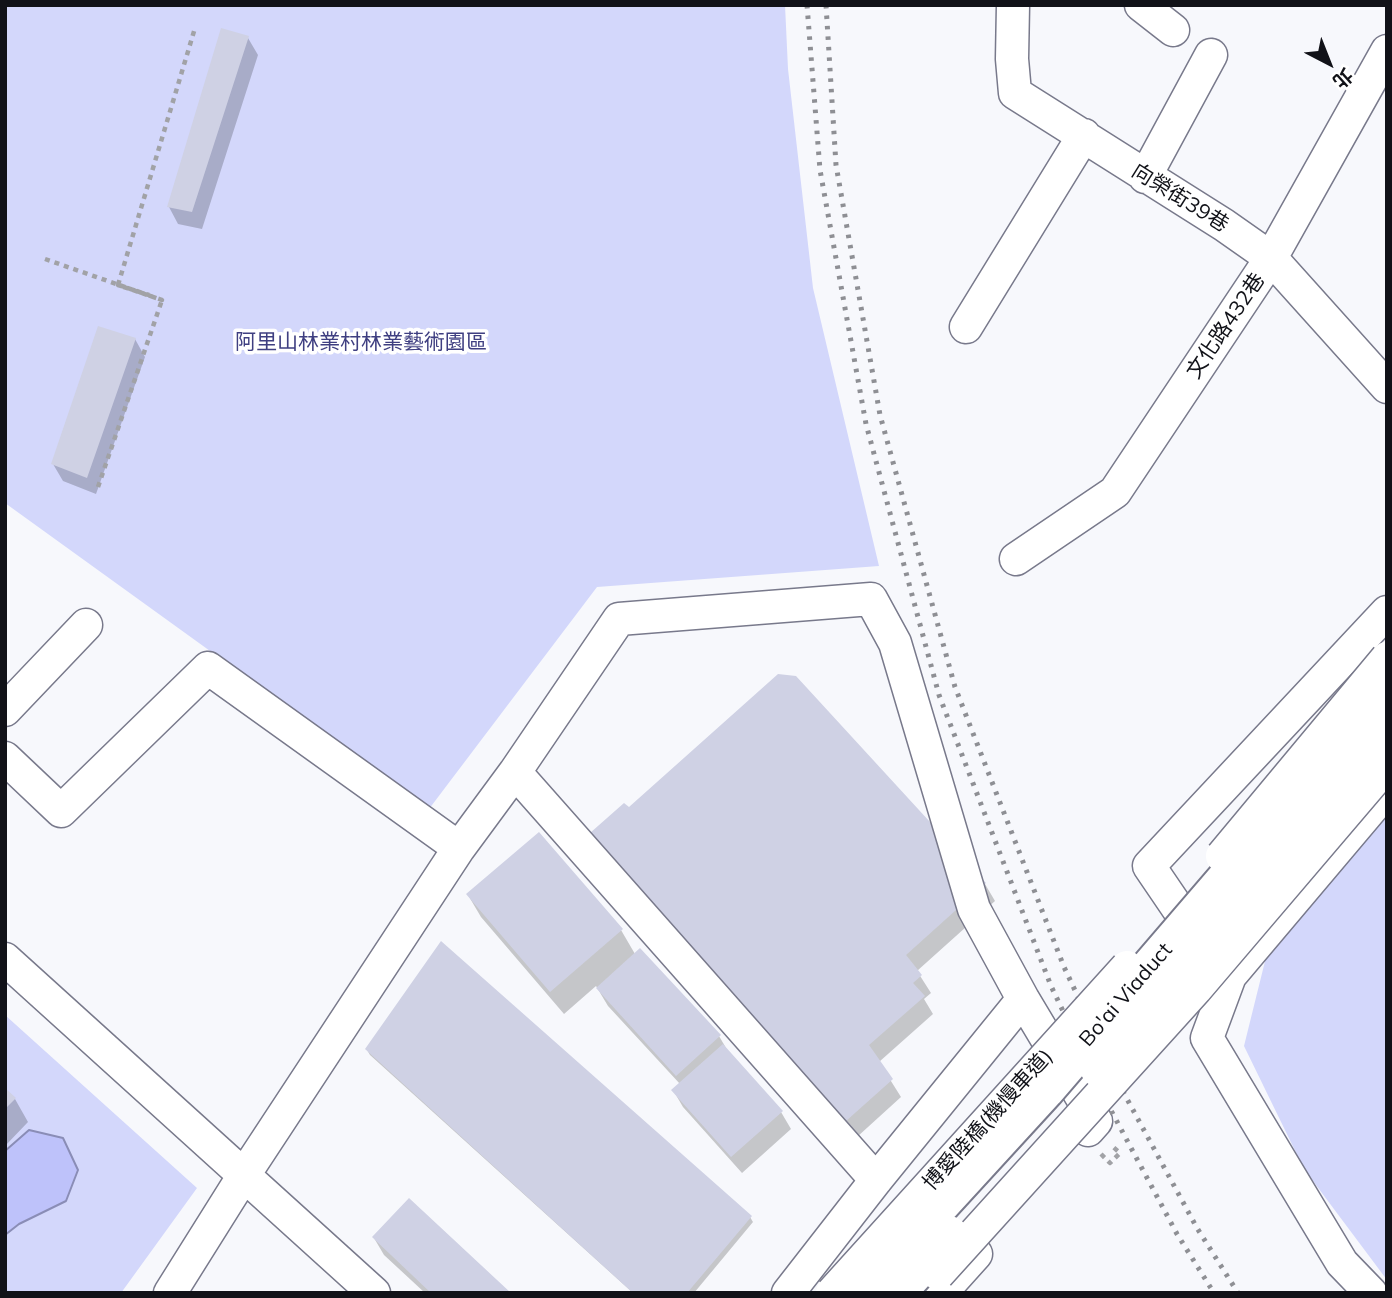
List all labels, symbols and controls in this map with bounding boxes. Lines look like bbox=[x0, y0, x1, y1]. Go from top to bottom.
north arrow bbox=[1294, 28, 1364, 98]
text: 北 bbox=[1328, 63, 1358, 94]
street label: 向榮街39巷 bbox=[1127, 158, 1233, 238]
street label: 文化路432巷 bbox=[1181, 268, 1271, 384]
park label: 阿里山林業村林業藝術園區 bbox=[235, 330, 487, 356]
street label: Bo'ai Viaduct bbox=[1074, 938, 1178, 1052]
street label: 博愛陸橋(機慢車道) bbox=[918, 1044, 1058, 1196]

